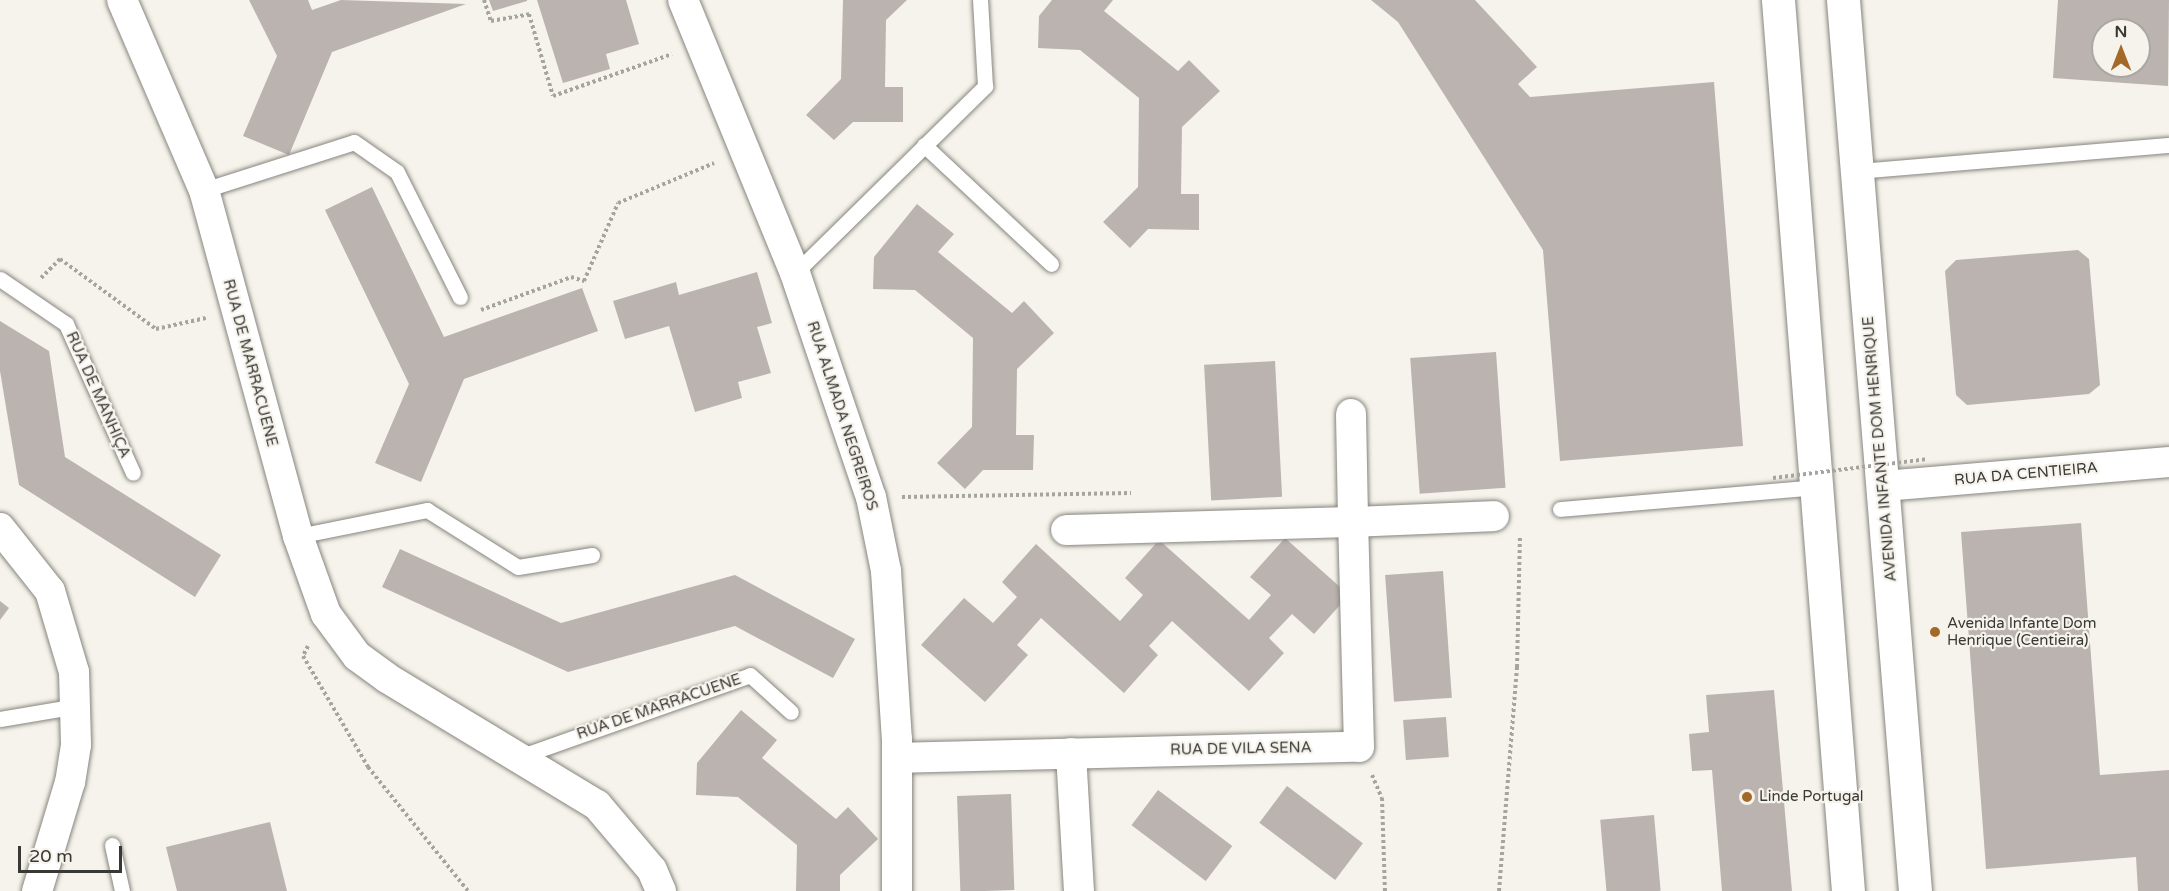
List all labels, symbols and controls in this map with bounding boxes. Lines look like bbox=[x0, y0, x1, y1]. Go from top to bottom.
north arrow bbox=[2091, 18, 2151, 78]
text: N bbox=[2115, 22, 2127, 42]
street label: RUA DE MARRACUENE bbox=[219, 277, 281, 449]
street label: AVENIDA INFANTE DOM HENRIQUE bbox=[1859, 316, 1901, 582]
street label: RUA ALMADA NEGREIROS bbox=[803, 319, 881, 513]
street label: RUA DE MANHIÇA bbox=[62, 329, 134, 461]
street label: RUA DA CENTIEIRA bbox=[1953, 459, 2099, 489]
place label: Avenida Infante Dom Henrique (Centieira) bbox=[1947, 614, 2096, 649]
marker: Avenida Infante Dom Henrique (Centieira) bbox=[1928, 625, 1942, 639]
street label: RUA DE MARRACUENE bbox=[574, 670, 744, 744]
street label: RUA DE VILA SENA bbox=[1170, 739, 1312, 759]
place label: Linde Portugal bbox=[1759, 788, 1864, 806]
marker: Linde Portugal bbox=[1740, 790, 1754, 804]
scale bar bbox=[21, 834, 124, 872]
text: 20 m bbox=[29, 845, 73, 867]

